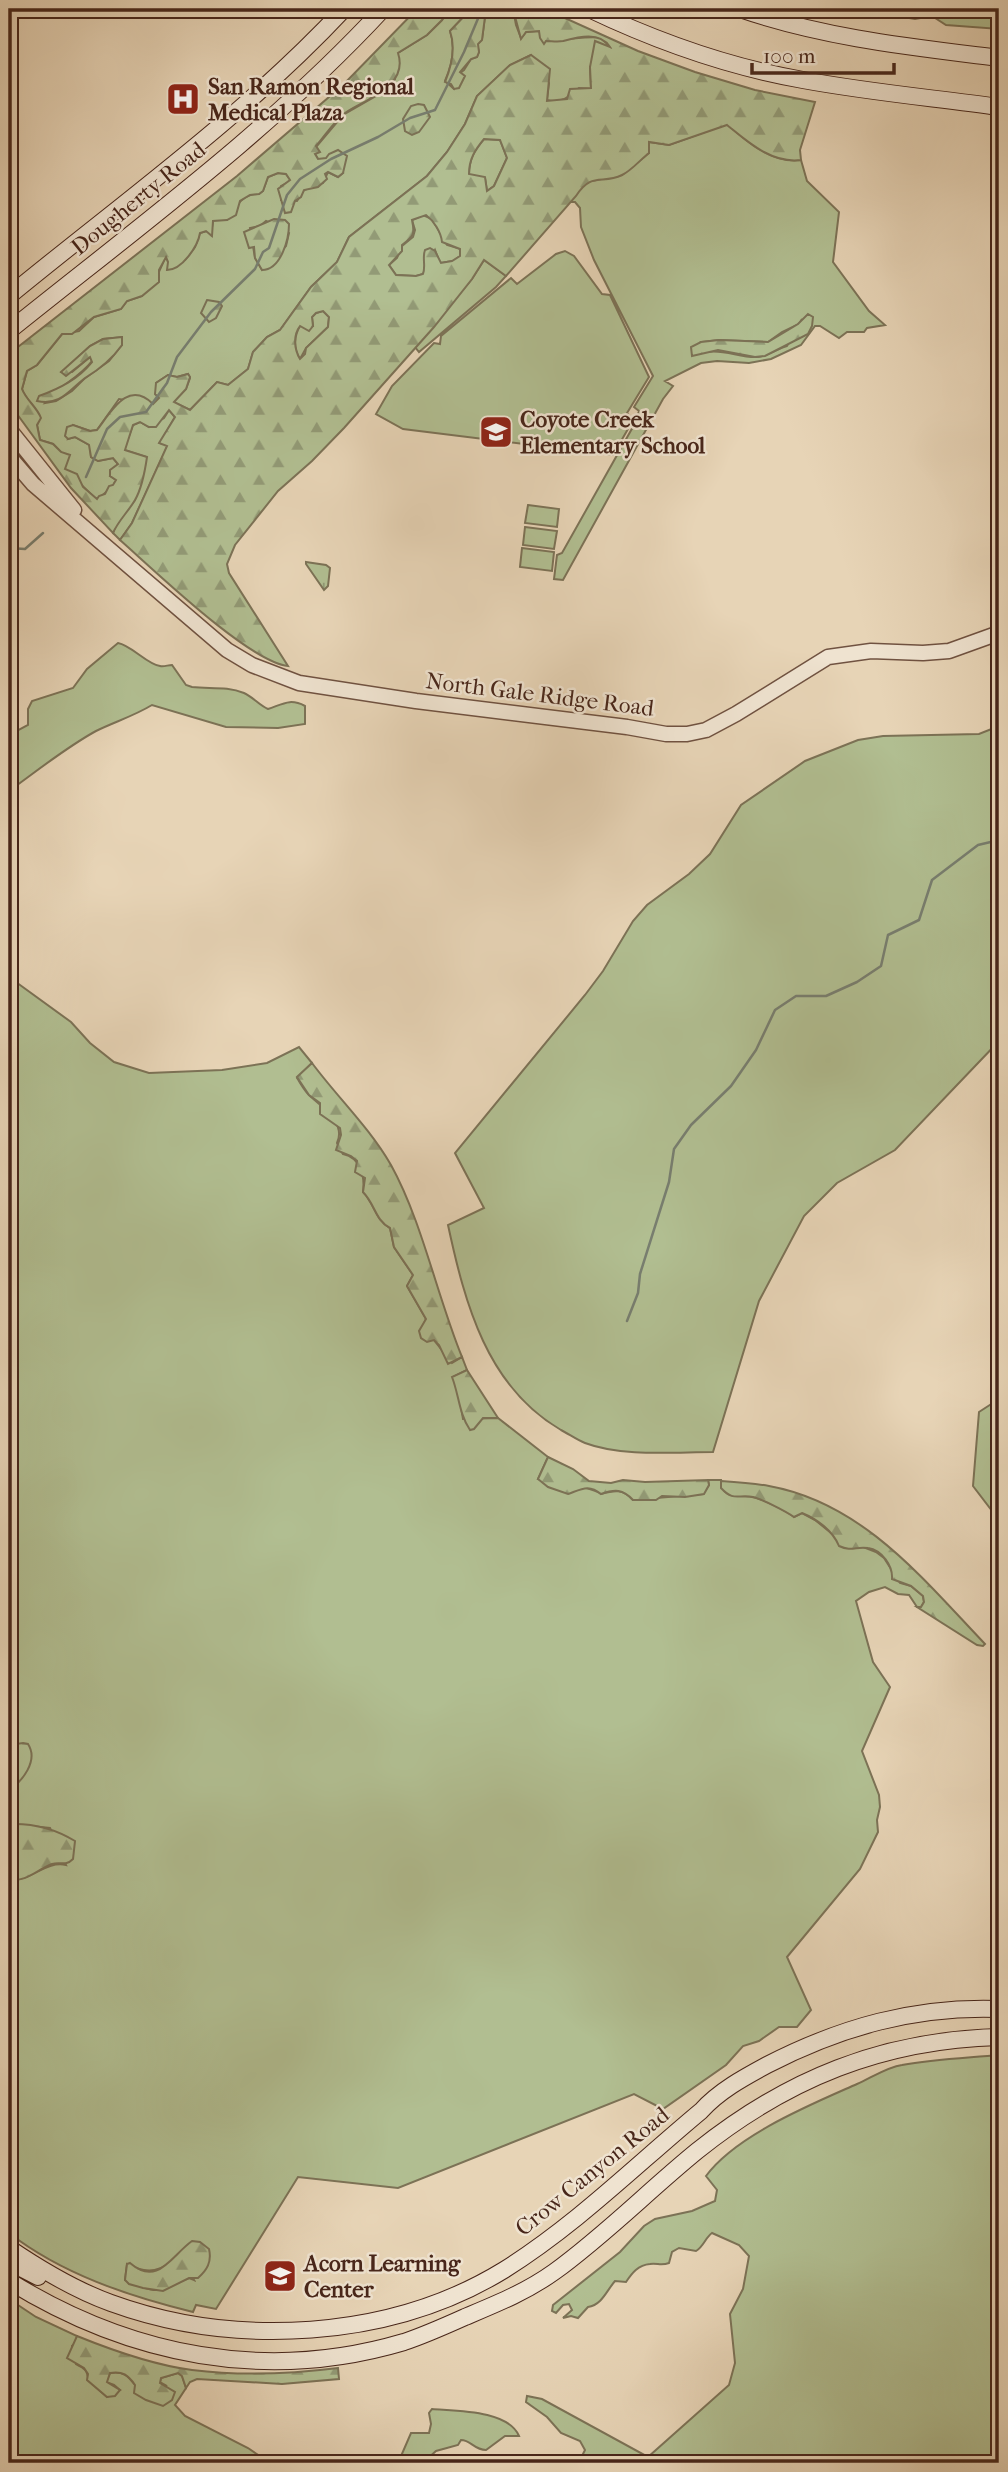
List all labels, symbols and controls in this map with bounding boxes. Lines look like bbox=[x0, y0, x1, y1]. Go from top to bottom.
scale bar bbox=[752, 32, 894, 76]
text: 100 m bbox=[763, 44, 816, 68]
place label: San Ramon Regional Medical Plaza bbox=[208, 73, 415, 126]
hospital icon: San Ramon Regional Medical Plaza bbox=[164, 80, 202, 118]
street label: Dougherty Road bbox=[66, 136, 211, 261]
place label: Coyote Creek Elementary School bbox=[520, 406, 706, 459]
school or university icon: Coyote Creek Elementary School bbox=[477, 413, 515, 451]
street label: North Gale Ridge Road bbox=[424, 667, 656, 722]
street label: Crow Canyon Road bbox=[510, 2101, 675, 2242]
place label: Acorn Learning Center bbox=[302, 2250, 461, 2303]
school or university icon: Acorn Learning Center bbox=[261, 2257, 299, 2295]

